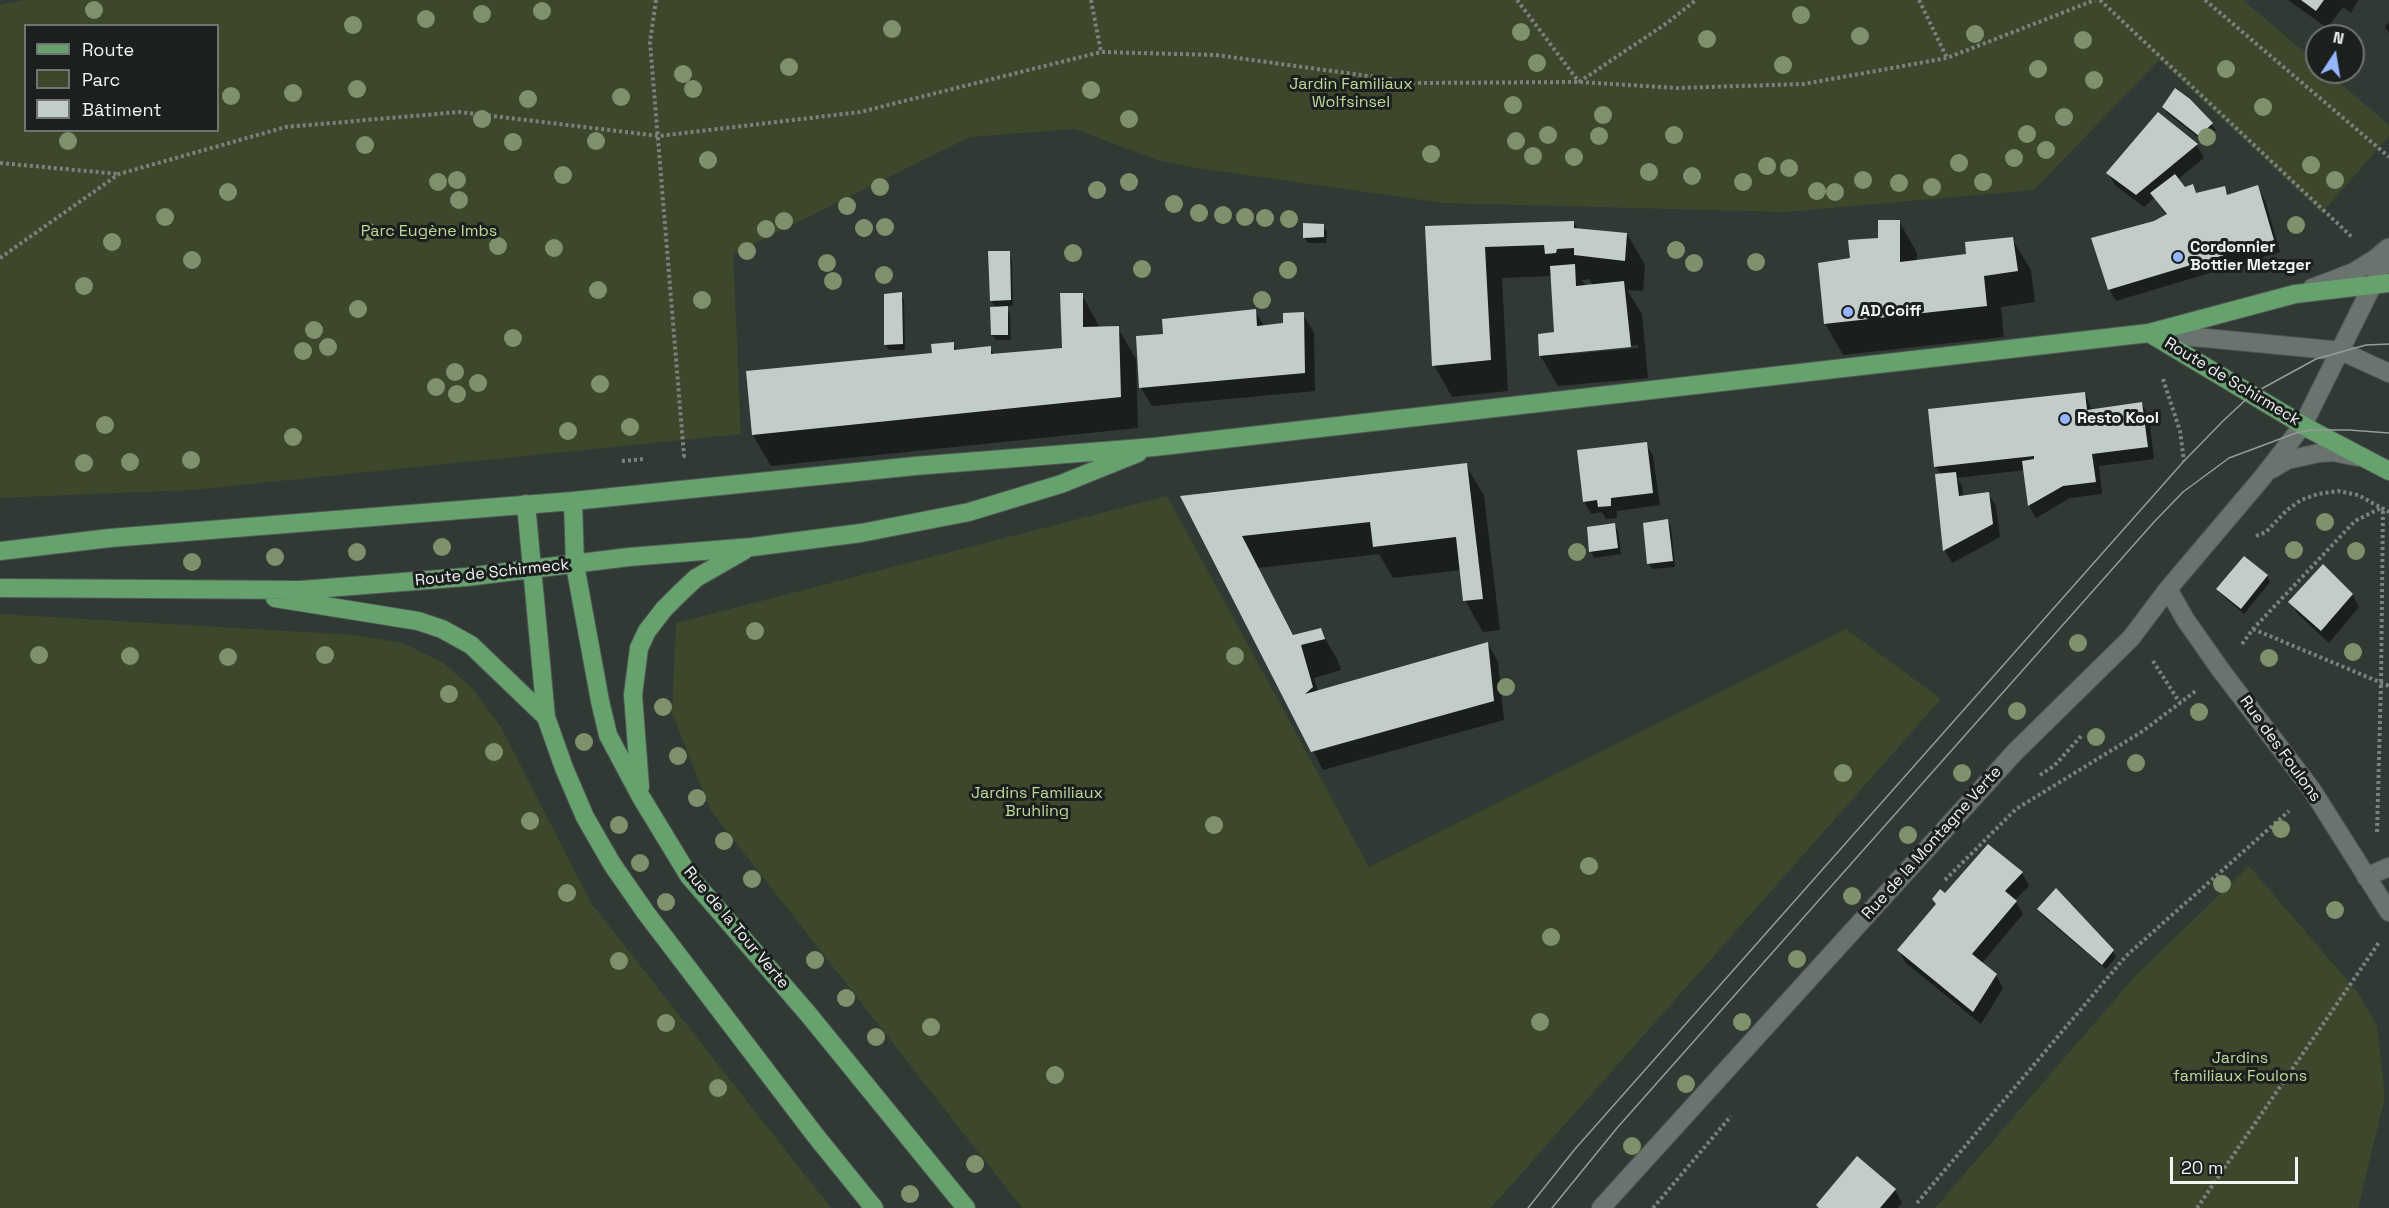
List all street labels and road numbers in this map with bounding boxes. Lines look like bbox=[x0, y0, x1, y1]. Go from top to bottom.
street label: Route de Schirmeck bbox=[2161, 334, 2303, 430]
street label: Route de Schirmeck bbox=[414, 555, 570, 591]
street label: Rue des Foulons bbox=[2235, 692, 2325, 806]
street label: Rue de la Montagne Verte bbox=[1858, 763, 2006, 923]
street label: Rue de la Tour Verte bbox=[679, 863, 793, 993]

